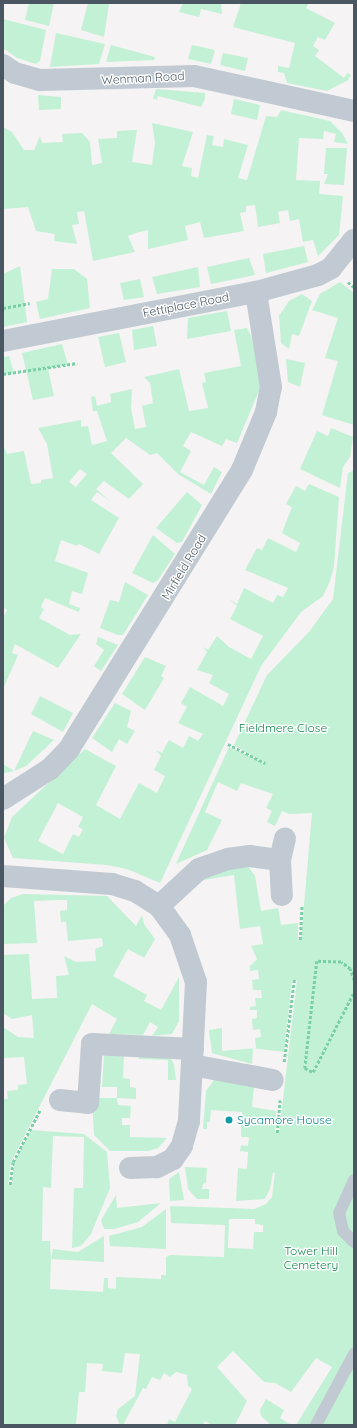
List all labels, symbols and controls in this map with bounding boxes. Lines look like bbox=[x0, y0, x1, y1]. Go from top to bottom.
street label: Wenman Road bbox=[101, 69, 185, 87]
street label: Fettiplace Road bbox=[142, 290, 230, 320]
street label: Mirfield Road bbox=[159, 532, 209, 602]
park label: Fieldmere Close bbox=[239, 721, 327, 735]
place label: Sycamore House bbox=[237, 1113, 332, 1127]
marker: Sycamore House bbox=[224, 1115, 234, 1125]
park label: Tower Hill Cemetery bbox=[284, 1244, 338, 1272]

